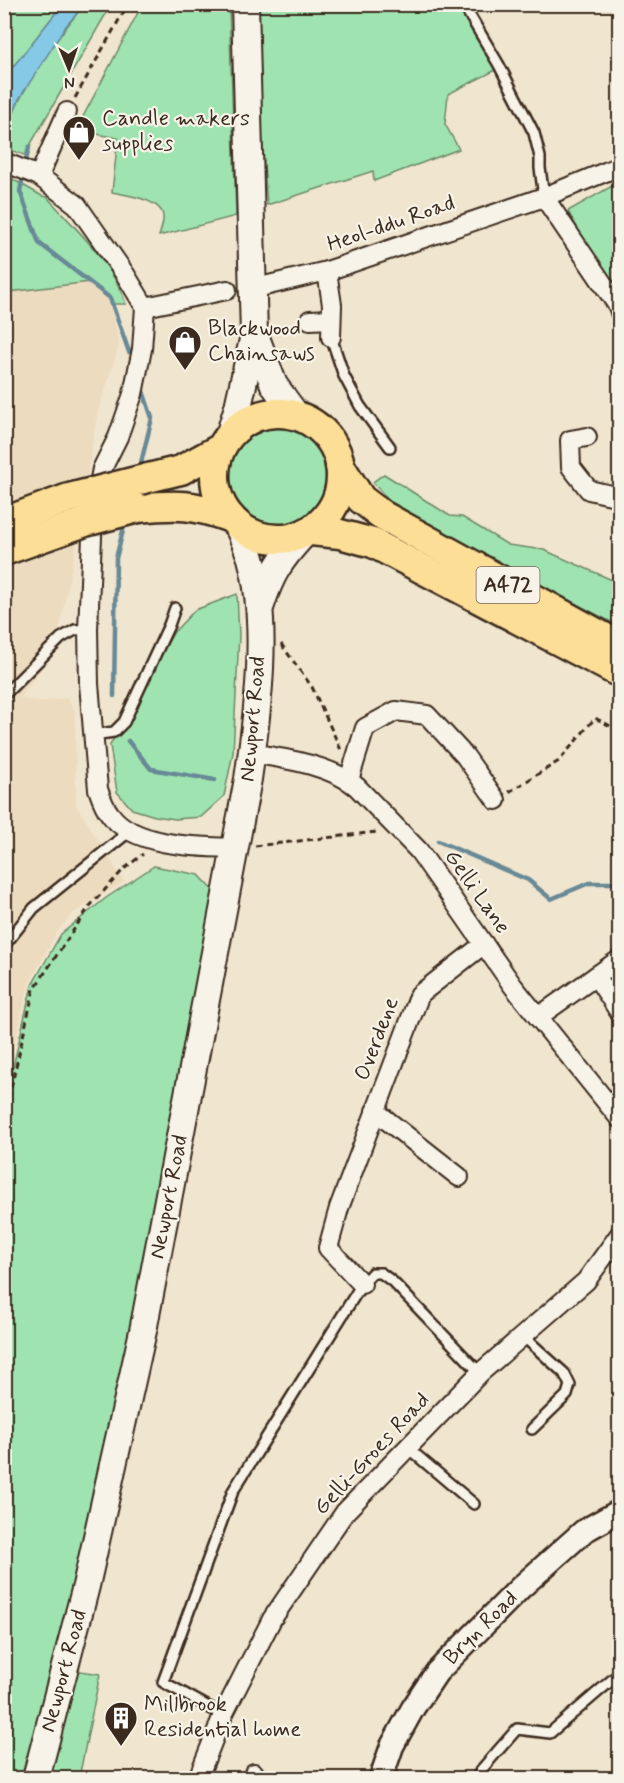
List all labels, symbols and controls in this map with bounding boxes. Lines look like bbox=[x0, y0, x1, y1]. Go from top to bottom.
north arrow bbox=[39, 39, 99, 99]
text: N bbox=[64, 72, 75, 93]
place label: Candle makers supplies bbox=[102, 105, 250, 158]
shop icon: Candle makers supplies bbox=[61, 114, 97, 161]
street label: Heol-ddu Road bbox=[323, 189, 459, 259]
place label: Blackwood Chainsaws bbox=[208, 315, 315, 368]
shop icon: Blackwood Chainsaws bbox=[167, 324, 203, 371]
road number: A472 bbox=[476, 567, 540, 603]
street label: Newport Road bbox=[234, 655, 272, 783]
street label: Gelli Lane bbox=[438, 844, 516, 940]
street label: Overdene bbox=[348, 993, 406, 1085]
street label: Newport Road bbox=[143, 1133, 195, 1261]
street label: Gelli-Groes Road bbox=[308, 1387, 436, 1521]
street label: Bryn Road bbox=[438, 1585, 524, 1671]
street label: Newport Road bbox=[34, 1607, 94, 1735]
place label: Millbrook Residential home bbox=[144, 1691, 301, 1744]
building icon: Millbrook Residential home bbox=[103, 1700, 139, 1747]

